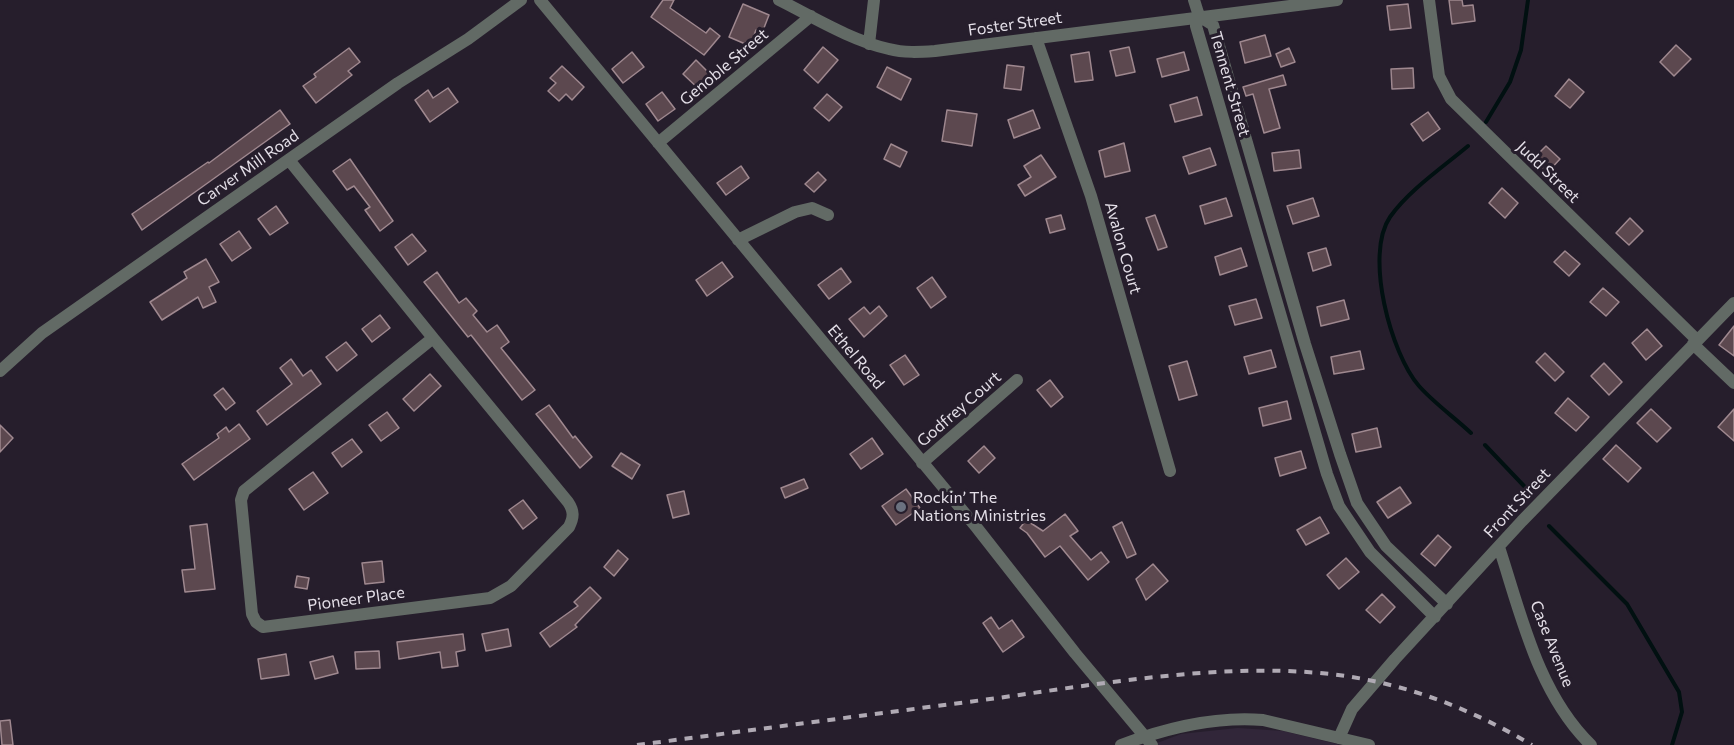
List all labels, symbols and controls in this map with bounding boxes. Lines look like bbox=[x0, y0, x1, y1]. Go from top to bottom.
street label: Foster Street bbox=[967, 8, 1063, 40]
street label: Genoble Street bbox=[676, 25, 772, 109]
street label: Tennent Street bbox=[1206, 29, 1254, 139]
street label: Carver Mill Road bbox=[194, 126, 302, 210]
street label: Judd Street bbox=[1512, 137, 1584, 207]
street label: Avalon Court bbox=[1101, 200, 1145, 296]
street label: Ethel Road bbox=[824, 321, 888, 393]
street label: Godfrey Court bbox=[913, 367, 1005, 451]
street label: Front Street bbox=[1480, 464, 1554, 542]
place label: Rockin’ The Nations Ministries bbox=[913, 488, 1046, 526]
marker: Rockin’ The Nations Ministries bbox=[894, 500, 908, 514]
street label: Pioneer Place bbox=[306, 583, 406, 615]
street label: Case Avenue bbox=[1526, 598, 1578, 690]

